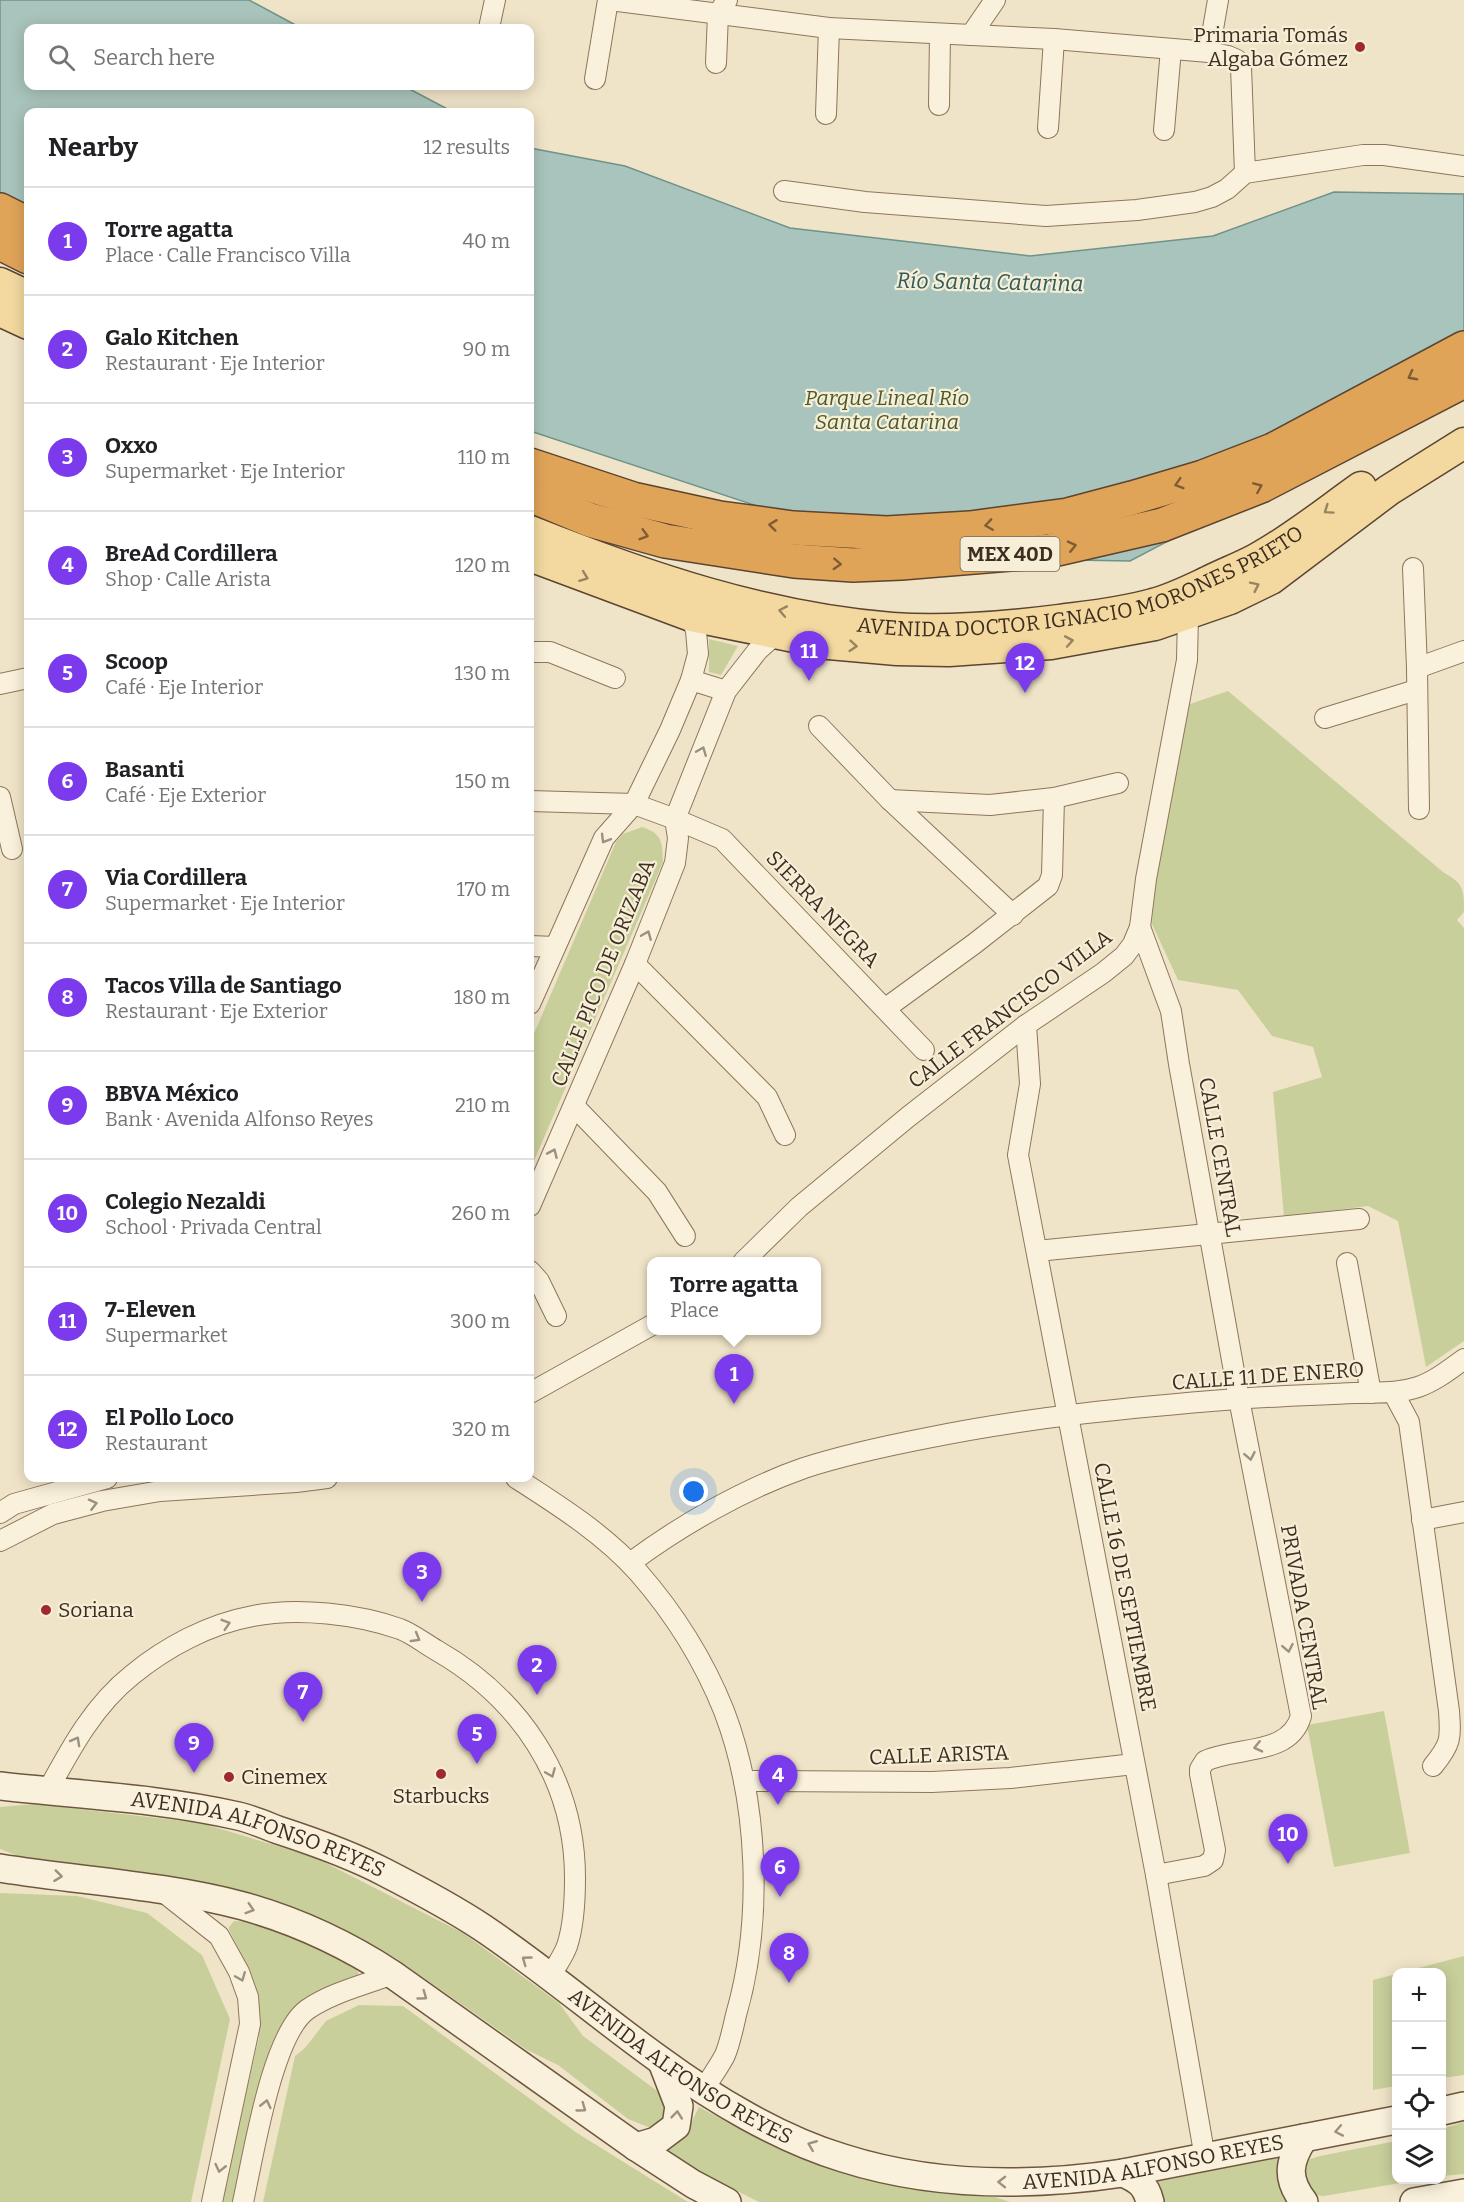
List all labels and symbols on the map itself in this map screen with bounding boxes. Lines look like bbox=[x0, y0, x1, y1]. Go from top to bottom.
place label: Primaria Tomás Algaba Gómez bbox=[1193, 22, 1348, 72]
marker: Primaria Tomás Algaba Gómez bbox=[1353, 40, 1367, 54]
water label: Río Santa Catarina bbox=[896, 267, 1084, 297]
one-way arrow bbox=[1408, 369, 1419, 380]
park label: Parque Lineal Río Santa Catarina bbox=[805, 385, 969, 435]
one-way arrow bbox=[1174, 477, 1185, 489]
one-way arrow bbox=[1252, 482, 1263, 494]
one-way arrow bbox=[1324, 503, 1335, 514]
one-way arrow bbox=[769, 519, 778, 532]
one-way arrow bbox=[984, 519, 993, 531]
street label: AVENIDA DOCTOR IGNACIO MORONES PRIETO bbox=[856, 520, 1308, 642]
one-way arrow bbox=[638, 528, 649, 540]
road number: MEX 40D bbox=[960, 537, 1060, 571]
one-way arrow bbox=[1067, 540, 1077, 553]
one-way arrow bbox=[832, 557, 841, 570]
one-way arrow bbox=[578, 570, 589, 582]
one-way arrow bbox=[1248, 582, 1259, 594]
one-way arrow bbox=[778, 605, 788, 618]
pin: 11 bbox=[790, 632, 828, 681]
one-way arrow bbox=[1063, 635, 1073, 648]
one-way arrow bbox=[849, 639, 858, 652]
pin: 12 bbox=[1006, 644, 1044, 693]
one-way arrow bbox=[695, 746, 708, 757]
one-way arrow bbox=[601, 833, 612, 843]
street label: SIERRA NEGRA bbox=[761, 845, 885, 973]
street label: CALLE PICO DE ORIZABA bbox=[545, 855, 661, 1090]
street label: CALLE FRANCISCO VILLA bbox=[903, 924, 1117, 1094]
one-way arrow bbox=[639, 930, 652, 941]
street label: CALLE CENTRAL bbox=[1193, 1075, 1247, 1239]
one-way arrow bbox=[546, 1148, 558, 1159]
pin: 1 bbox=[714, 1354, 754, 1404]
street label: CALLE 11 DE ENERO bbox=[1171, 1356, 1365, 1396]
one-way arrow bbox=[1243, 1451, 1256, 1461]
street label: CALLE 16 DE SEPTIEMBRE bbox=[1088, 1460, 1162, 1714]
your location bbox=[679, 1477, 708, 1506]
one-way arrow bbox=[87, 1498, 97, 1511]
street label: PRIVADA CENTRAL bbox=[1275, 1523, 1333, 1712]
pin: 3 bbox=[402, 1552, 442, 1602]
place label: Soriana bbox=[58, 1597, 134, 1623]
marker: Soriana bbox=[39, 1603, 53, 1617]
one-way arrow bbox=[220, 1619, 231, 1631]
one-way arrow bbox=[410, 1631, 420, 1642]
one-way arrow bbox=[1281, 1642, 1294, 1652]
pin: 2 bbox=[518, 1646, 556, 1695]
pin: 7 bbox=[284, 1672, 322, 1722]
pin: 5 bbox=[458, 1714, 496, 1764]
pin: 9 bbox=[174, 1724, 214, 1773]
one-way arrow bbox=[68, 1737, 80, 1747]
street label: CALLE ARISTA bbox=[869, 1740, 1010, 1770]
one-way arrow bbox=[1253, 1740, 1263, 1753]
pin: 4 bbox=[758, 1756, 798, 1805]
place label: Cinemex bbox=[241, 1764, 328, 1790]
one-way arrow bbox=[544, 1766, 556, 1777]
marker: Starbucks bbox=[434, 1767, 448, 1781]
marker: Cinemex bbox=[222, 1770, 236, 1784]
place label: Starbucks bbox=[393, 1783, 489, 1809]
street label: AVENIDA ALFONSO REYES bbox=[130, 1786, 390, 1883]
pin: 10 bbox=[1268, 1814, 1308, 1864]
pin: 6 bbox=[760, 1848, 800, 1897]
one-way arrow bbox=[53, 1870, 63, 1882]
one-way arrow bbox=[244, 1902, 255, 1914]
pin: 8 bbox=[770, 1934, 808, 1983]
one-way arrow bbox=[521, 1956, 532, 1967]
one-way arrow bbox=[233, 1972, 246, 1982]
street label: AVENIDA ALFONSO REYES bbox=[563, 1982, 797, 2150]
one-way arrow bbox=[416, 1989, 427, 2000]
one-way arrow bbox=[258, 2099, 271, 2109]
one-way arrow bbox=[576, 2101, 587, 2112]
one-way arrow bbox=[670, 2110, 683, 2120]
one-way arrow bbox=[1334, 2124, 1344, 2137]
street label: AVENIDA ALFONSO REYES bbox=[1022, 2129, 1286, 2195]
one-way arrow bbox=[807, 2140, 818, 2152]
one-way arrow bbox=[215, 2163, 228, 2173]
one-way arrow bbox=[997, 2176, 1006, 2189]

